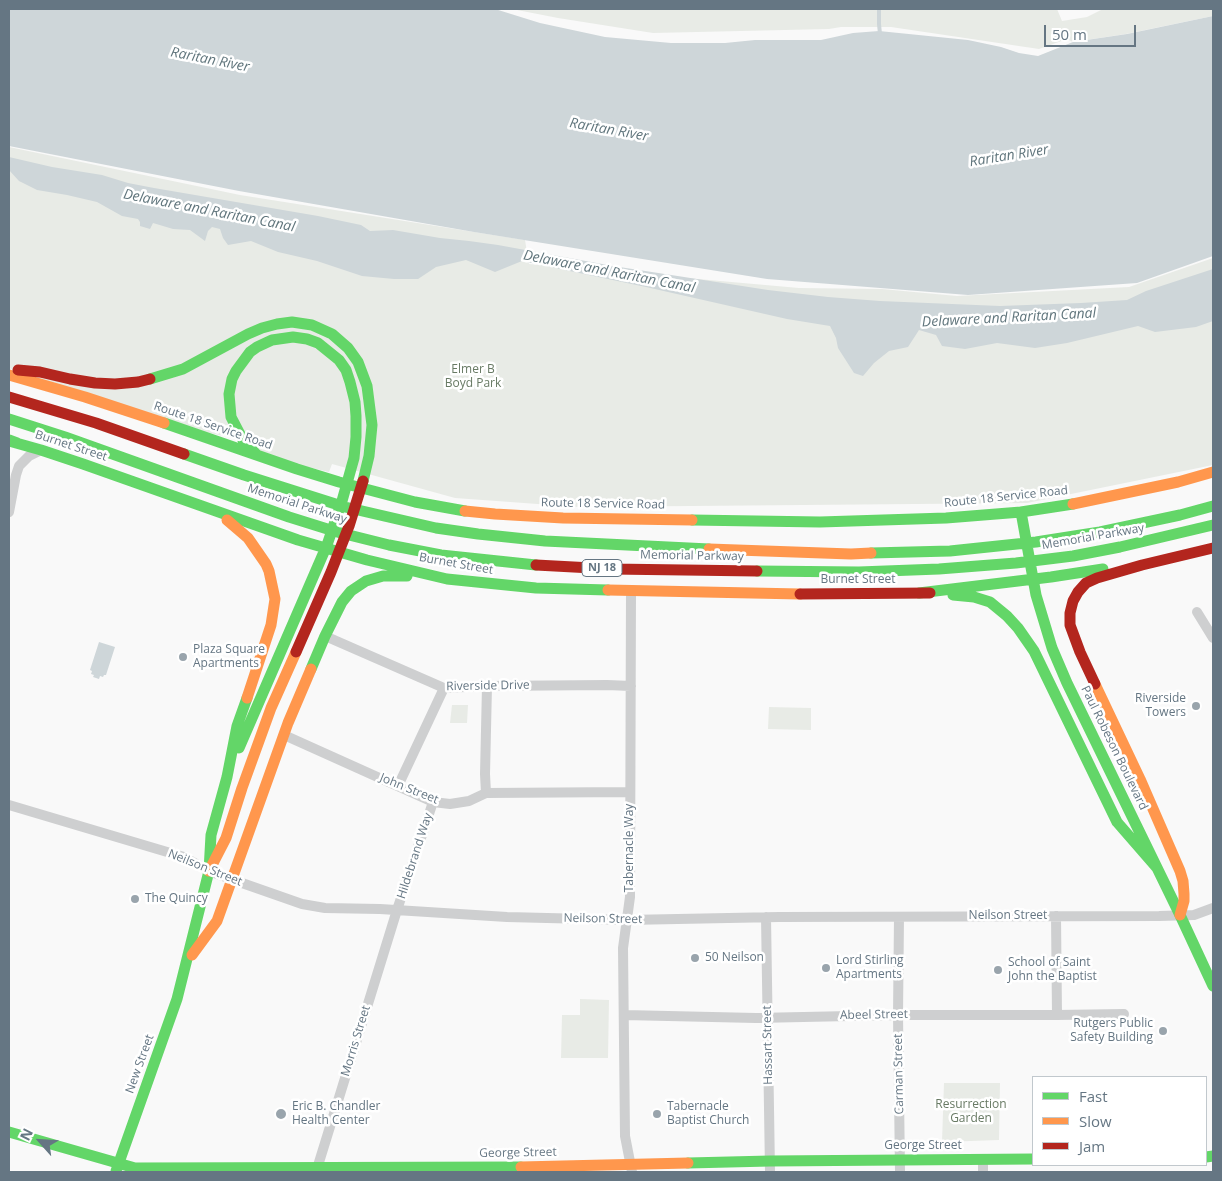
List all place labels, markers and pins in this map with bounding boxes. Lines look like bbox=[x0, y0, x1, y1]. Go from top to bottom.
place label: Plaza Square Apartments bbox=[193, 643, 265, 671]
marker: Plaza Square Apartments bbox=[177, 651, 189, 663]
place label: Riverside Towers bbox=[1135, 692, 1186, 720]
marker: Riverside Towers bbox=[1190, 700, 1202, 712]
place label: The Quincy bbox=[145, 892, 208, 906]
marker: The Quincy bbox=[129, 893, 141, 905]
place label: 50 Neilson bbox=[705, 951, 764, 965]
marker: 50 Neilson bbox=[689, 952, 701, 964]
place label: Lord Stirling Apartments bbox=[836, 954, 904, 982]
place label: School of Saint John the Baptist bbox=[1008, 956, 1097, 984]
marker: Lord Stirling Apartments bbox=[820, 962, 832, 974]
marker: School of Saint John the Baptist bbox=[992, 964, 1004, 976]
place label: Rutgers Public Safety Building bbox=[1070, 1017, 1153, 1045]
marker: Rutgers Public Safety Building bbox=[1157, 1025, 1169, 1037]
place label: Eric B. Chandler Health Center bbox=[292, 1100, 380, 1128]
place label: Tabernacle Baptist Church bbox=[667, 1100, 749, 1128]
marker: Eric B. Chandler Health Center bbox=[274, 1107, 288, 1121]
marker: Tabernacle Baptist Church bbox=[651, 1108, 663, 1120]

